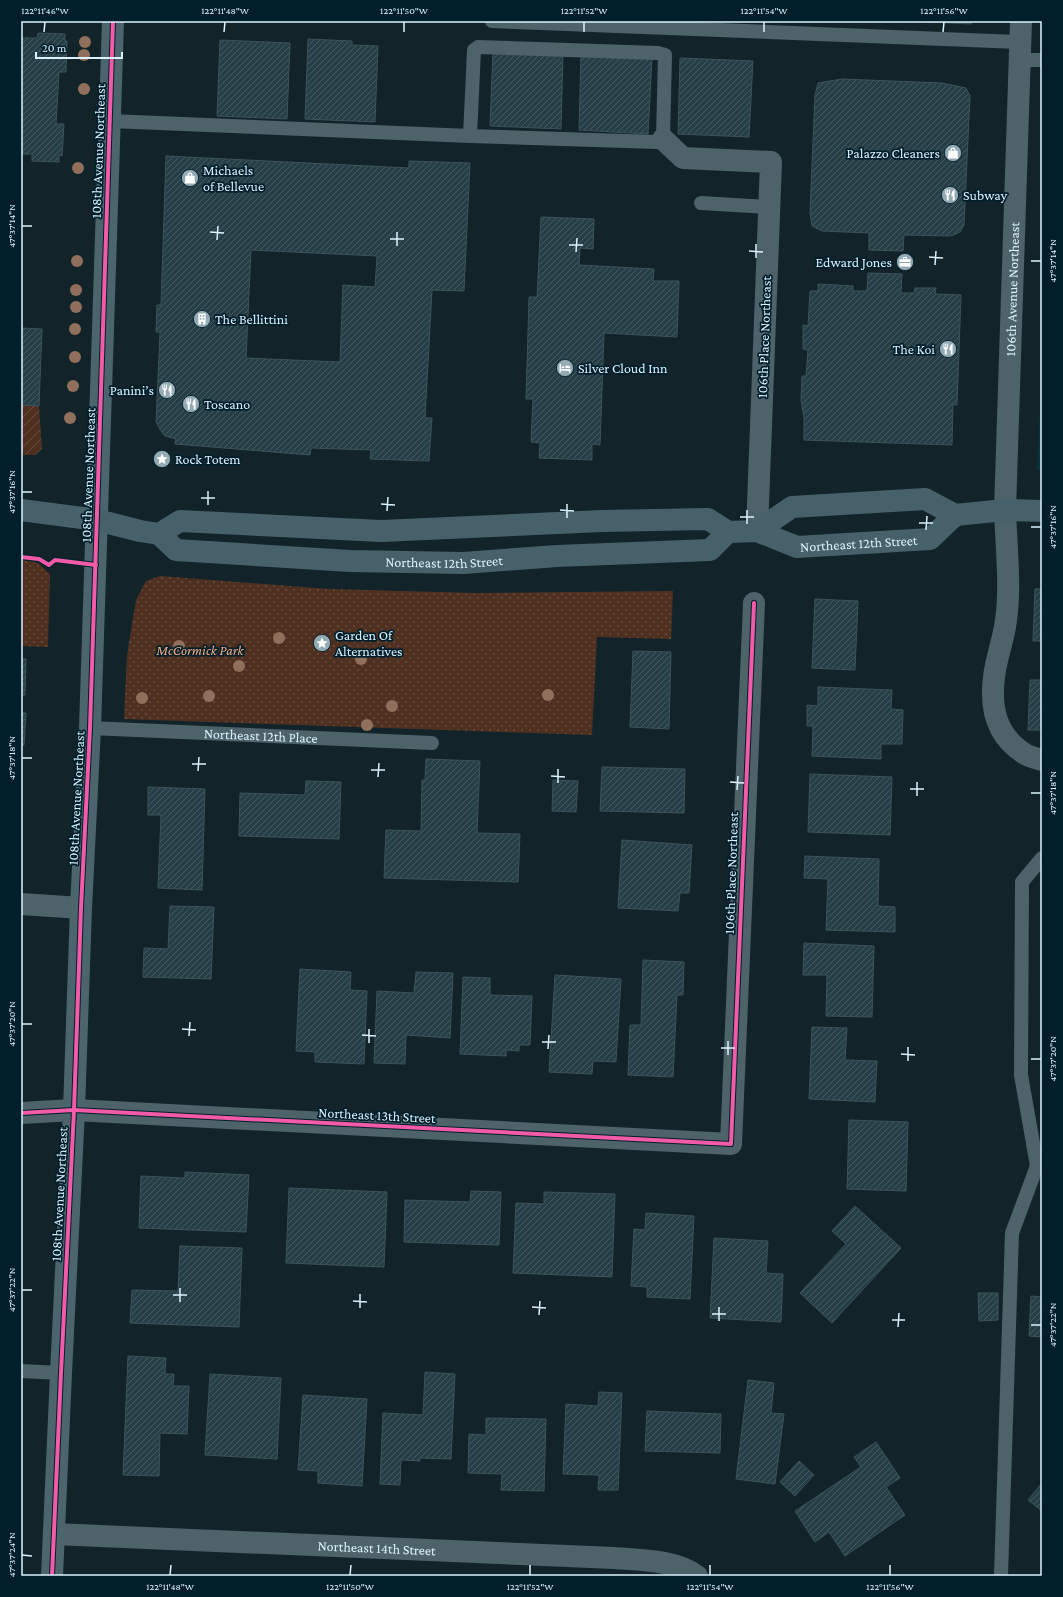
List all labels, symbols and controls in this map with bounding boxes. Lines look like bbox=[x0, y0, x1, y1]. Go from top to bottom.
text: 122°11'46"W bbox=[21, 5, 70, 16]
text: 122°11'48"W bbox=[201, 5, 250, 16]
text: 122°11'50"W bbox=[380, 5, 429, 16]
text: 122°11'52"W bbox=[561, 5, 608, 16]
text: 122°11'54"W bbox=[740, 5, 788, 16]
text: 122°11'56"W bbox=[920, 5, 968, 16]
scale bar bbox=[36, 34, 122, 60]
text: 20 m bbox=[42, 41, 67, 55]
street label: 108th Avenue Northeast bbox=[88, 83, 108, 219]
shop icon: Palazzo Cleaners bbox=[943, 143, 963, 163]
place label: Palazzo Cleaners bbox=[846, 145, 940, 161]
place label: Michaels of Bellevue bbox=[203, 162, 264, 194]
shop icon: Michaels of Bellevue bbox=[180, 168, 200, 188]
restaurant icon: Subway bbox=[940, 185, 960, 205]
place label: Subway bbox=[963, 187, 1008, 203]
text: 47°37'14"N bbox=[6, 204, 17, 248]
street label: 106th Avenue Northeast bbox=[1002, 221, 1022, 357]
text: 47°37'14"N bbox=[1047, 239, 1058, 283]
office icon: Edward Jones bbox=[895, 252, 915, 272]
place label: Edward Jones bbox=[815, 254, 892, 270]
street label: 106th Place Northeast bbox=[754, 275, 774, 398]
building icon: The Bellittini bbox=[192, 309, 212, 329]
place label: The Bellittini bbox=[215, 311, 288, 327]
restaurant icon: The Koi bbox=[938, 339, 958, 359]
place label: The Koi bbox=[893, 341, 935, 357]
hotel icon: Silver Cloud Inn bbox=[555, 358, 575, 378]
place label: Silver Cloud Inn bbox=[578, 360, 668, 376]
restaurant icon: Panini’s bbox=[157, 380, 177, 400]
place label: Panini’s bbox=[110, 382, 154, 398]
restaurant icon: Toscano bbox=[181, 394, 201, 414]
place label: Toscano bbox=[204, 396, 250, 412]
street label: 108th Avenue Northeast bbox=[78, 407, 98, 543]
place icon: Rock Totem bbox=[152, 449, 172, 469]
place label: Rock Totem bbox=[175, 451, 241, 467]
text: 47°37'16"N bbox=[6, 470, 17, 514]
text: 47°37'16"N bbox=[1047, 505, 1058, 549]
street label: Northeast 12th Street bbox=[800, 532, 918, 555]
street label: Northeast 12th Street bbox=[385, 552, 504, 571]
place label: Garden Of Alternatives bbox=[335, 627, 403, 659]
place icon: Garden Of Alternatives bbox=[312, 633, 332, 653]
park label: McCormick Park bbox=[155, 642, 245, 658]
street label: Northeast 12th Place bbox=[204, 725, 318, 746]
street label: 108th Avenue Northeast bbox=[64, 730, 88, 866]
text: 47°37'18"N bbox=[6, 736, 17, 780]
text: 47°37'18"N bbox=[1047, 771, 1058, 815]
street label: 106th Place Northeast bbox=[721, 811, 741, 934]
text: 47°37'20"N bbox=[6, 1001, 17, 1047]
text: 47°37'20"N bbox=[1047, 1036, 1058, 1082]
street label: Northeast 13th Street bbox=[318, 1104, 436, 1126]
street label: 108th Avenue Northeast bbox=[47, 1126, 71, 1262]
text: 47°37'22"N bbox=[6, 1267, 17, 1312]
text: 47°37'22"N bbox=[1047, 1302, 1058, 1347]
text: 47°37'24"N bbox=[6, 1532, 17, 1577]
street label: Northeast 14th Street bbox=[317, 1537, 436, 1558]
text: 122°11'48"W bbox=[146, 1581, 195, 1592]
text: 122°11'50"W bbox=[326, 1581, 375, 1592]
text: 122°11'52"W bbox=[507, 1581, 554, 1592]
text: 122°11'54"W bbox=[686, 1581, 734, 1592]
text: 122°11'56"W bbox=[866, 1581, 914, 1592]

